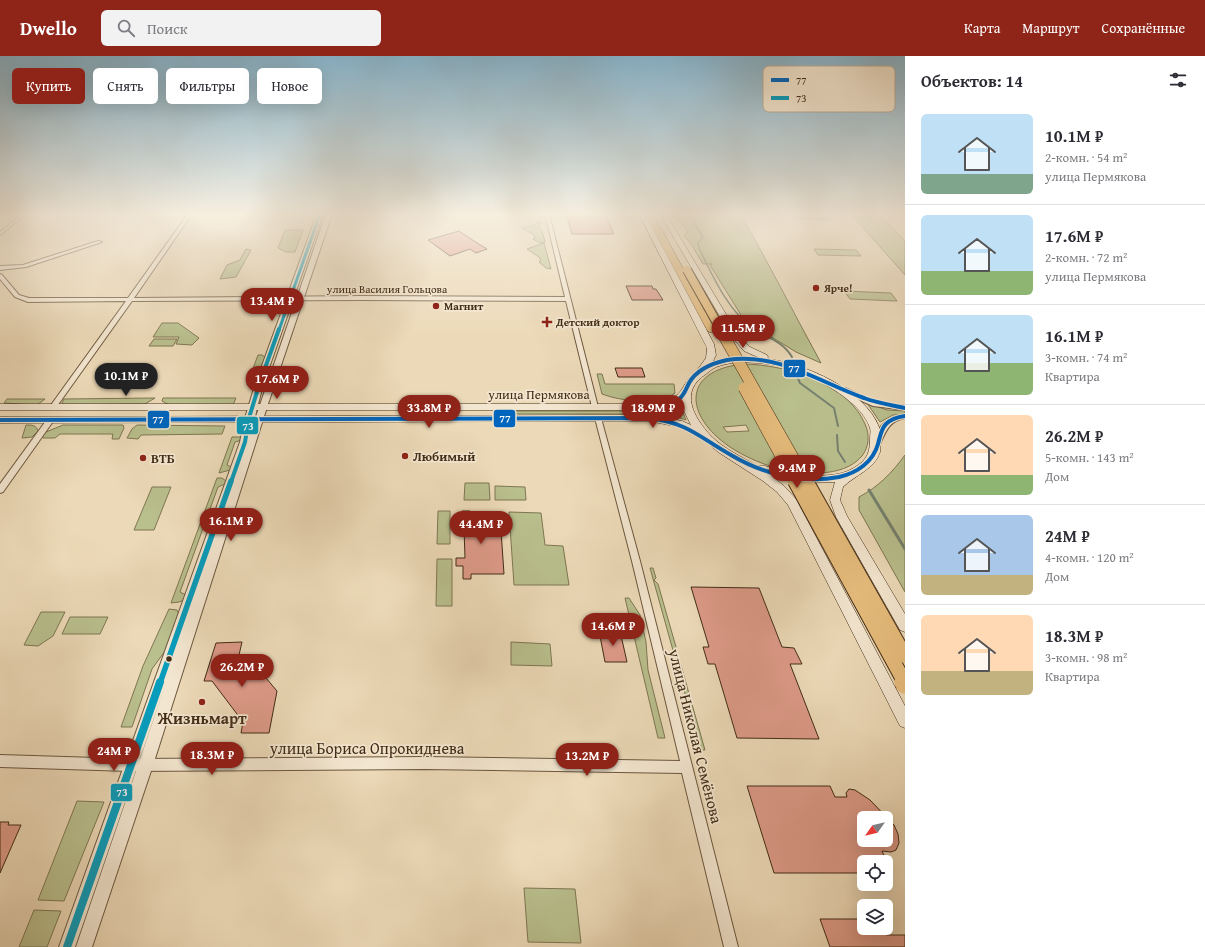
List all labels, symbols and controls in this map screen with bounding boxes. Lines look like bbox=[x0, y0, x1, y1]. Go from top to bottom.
search box bbox=[101, 10, 381, 46]
text: Dwello bbox=[20, 14, 77, 42]
icon: search bbox=[115, 17, 137, 39]
text: Поиск bbox=[147, 18, 188, 39]
text: Карта bbox=[964, 18, 1000, 38]
text: Маршрут bbox=[1022, 18, 1080, 38]
text: Сохранённые bbox=[1102, 18, 1185, 38]
legend bbox=[763, 66, 895, 112]
chip: Купить bbox=[12, 68, 85, 104]
chip: Снять bbox=[93, 68, 158, 104]
chip: Фильтры bbox=[166, 68, 249, 104]
chip: Новое bbox=[257, 68, 322, 104]
text: Объектов: 14 bbox=[921, 68, 1023, 93]
icon: filters bbox=[1167, 69, 1189, 91]
text: 77 bbox=[796, 72, 807, 88]
text: 73 bbox=[796, 90, 807, 106]
text: 10.1M ₽ bbox=[1045, 123, 1103, 148]
icon: home bbox=[953, 130, 1001, 178]
text: 2-комн. · 54 m² bbox=[1045, 148, 1127, 167]
text: улица Пермякова bbox=[1045, 167, 1146, 186]
text: 17.6M ₽ bbox=[1045, 223, 1103, 248]
icon: home bbox=[953, 231, 1001, 279]
text: 2-комн. · 72 m² bbox=[1045, 248, 1127, 267]
text: улица Пермякова bbox=[1045, 267, 1146, 286]
place label: Ярче! bbox=[823, 280, 853, 296]
street label: улица Василия Гольцова bbox=[326, 281, 448, 297]
marker: Ярче! bbox=[811, 283, 821, 293]
pin: 13.4M ₽ bbox=[235, 288, 309, 322]
text: 13.4M ₽ bbox=[250, 291, 294, 310]
place label: Магнит bbox=[444, 298, 483, 314]
marker: Магнит bbox=[431, 301, 441, 311]
place label: Детский доктор bbox=[555, 314, 639, 330]
pin: 11.5M ₽ bbox=[706, 315, 780, 349]
marker: Детский доктор bbox=[541, 316, 553, 328]
text: 11.5M ₽ bbox=[721, 318, 765, 337]
text: 16.1M ₽ bbox=[1045, 323, 1103, 348]
icon: home bbox=[953, 331, 1001, 379]
text: 3-комн. · 74 m² bbox=[1045, 348, 1127, 367]
line badge: 77 bbox=[783, 359, 806, 378]
text: 77 bbox=[788, 360, 800, 376]
pin: 10.1M ₽ bbox=[89, 363, 163, 397]
text: 10.1M ₽ bbox=[104, 366, 148, 385]
pin: 17.6M ₽ bbox=[240, 366, 314, 400]
text: Квартира bbox=[1045, 367, 1100, 386]
text: 17.6M ₽ bbox=[255, 369, 299, 388]
street label: улица Пермякова bbox=[487, 385, 590, 404]
pin: 33.8M ₽ bbox=[392, 395, 466, 429]
pin: 18.9M ₽ bbox=[616, 395, 690, 429]
text: 33.8M ₽ bbox=[407, 398, 451, 417]
text: 18.9M ₽ bbox=[631, 398, 675, 417]
line badge: 77 bbox=[493, 409, 516, 428]
line badge: 77 bbox=[147, 410, 170, 429]
text: 77 bbox=[499, 410, 511, 426]
text: 77 bbox=[152, 411, 164, 427]
line badge: 73 bbox=[236, 416, 259, 435]
text: 73 bbox=[242, 418, 254, 434]
text: 26.2M ₽ bbox=[1045, 423, 1103, 448]
icon: home bbox=[953, 431, 1001, 479]
place label: Любимый bbox=[413, 447, 475, 466]
text: 5-комн. · 143 m² bbox=[1045, 448, 1134, 467]
place label: ВТБ bbox=[151, 449, 175, 468]
marker: Любимый bbox=[400, 451, 410, 461]
marker: ВТБ bbox=[138, 453, 148, 463]
pin: 9.4M ₽ bbox=[764, 455, 830, 489]
text: 9.4M ₽ bbox=[778, 458, 816, 477]
text: Дом bbox=[1045, 467, 1069, 486]
pin: 16.1M ₽ bbox=[194, 508, 268, 542]
text: 16.1M ₽ bbox=[209, 511, 253, 530]
pin: 44.4M ₽ bbox=[444, 511, 518, 545]
text: 44.4M ₽ bbox=[459, 514, 503, 533]
text: 24M ₽ bbox=[1045, 523, 1090, 548]
icon: home bbox=[953, 531, 1001, 579]
text: 4-комн. · 120 m² bbox=[1045, 548, 1134, 567]
text: Дом bbox=[1045, 567, 1069, 586]
pin: 14.6M ₽ bbox=[576, 613, 650, 647]
text: 14.6M ₽ bbox=[591, 616, 635, 635]
text: 18.3M ₽ bbox=[1045, 623, 1103, 648]
icon: home bbox=[953, 631, 1001, 679]
street label: улица Николая Семёнова bbox=[662, 645, 729, 826]
text: 3-комн. · 98 m² bbox=[1045, 648, 1127, 667]
unlabelled marker bbox=[164, 654, 174, 664]
pin: 26.2M ₽ bbox=[205, 654, 279, 688]
text: 26.2M ₽ bbox=[220, 657, 264, 676]
text: Квартира bbox=[1045, 667, 1100, 686]
marker: Жизньмарт bbox=[197, 697, 207, 707]
place label: Жизньмарт bbox=[156, 706, 247, 730]
street label: улица Бориса Опрокиднева bbox=[269, 736, 465, 760]
pin: 24M ₽ bbox=[86, 738, 142, 772]
text: 24M ₽ bbox=[97, 741, 131, 760]
pin: 18.3M ₽ bbox=[175, 742, 249, 776]
pin: 13.2M ₽ bbox=[550, 743, 624, 777]
text: 18.3M ₽ bbox=[190, 745, 234, 764]
text: 13.2M ₽ bbox=[565, 746, 609, 765]
line badge: 73 bbox=[110, 783, 133, 802]
text: 73 bbox=[116, 784, 128, 800]
north arrow bbox=[857, 811, 893, 847]
map controls bbox=[857, 811, 893, 935]
button: locate bbox=[857, 855, 893, 891]
button: layers bbox=[857, 899, 893, 935]

